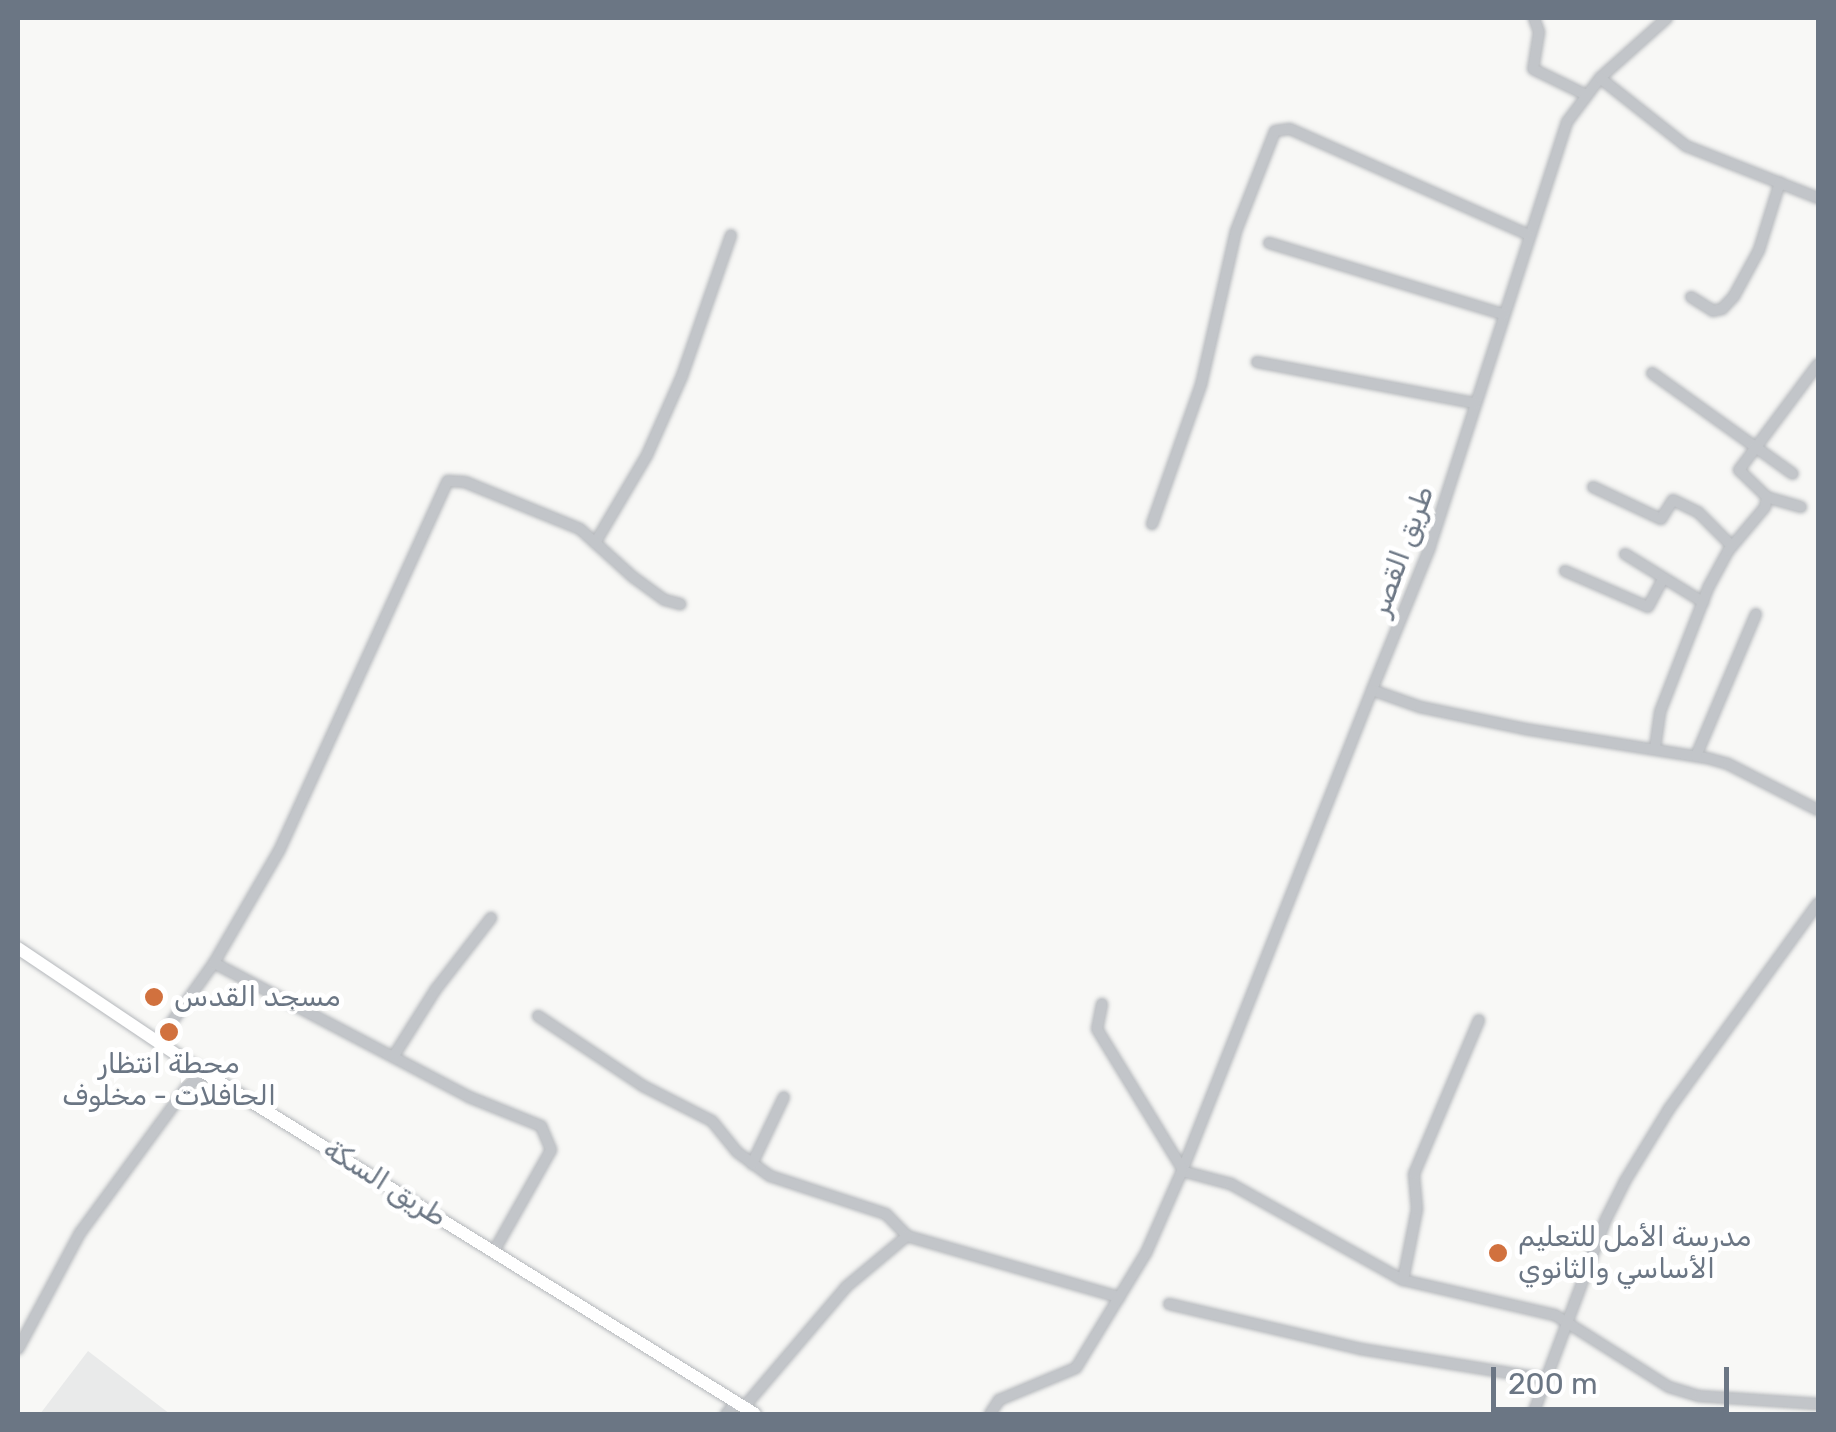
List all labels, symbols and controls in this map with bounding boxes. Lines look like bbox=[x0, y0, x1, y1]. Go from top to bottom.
street label: طريق القصر bbox=[1363, 481, 1441, 621]
place label: مسجد القدس bbox=[174, 980, 340, 1014]
marker: مسجد القدس bbox=[143, 986, 165, 1008]
marker: محطة انتظار الحافلات - مخلوف bbox=[158, 1021, 180, 1043]
place label: محطة انتظار الحافلات - مخلوف bbox=[62, 1047, 276, 1113]
street label: طريق السكة bbox=[317, 1132, 453, 1234]
place label: مدرسة الأمل للتعليم الأساسي والثانوي bbox=[1518, 1220, 1751, 1286]
marker: مدرسة الأمل للتعليم الأساسي والثانوي bbox=[1487, 1242, 1509, 1264]
scale bar bbox=[1496, 1347, 1734, 1409]
text: 200 m bbox=[1508, 1366, 1598, 1402]

